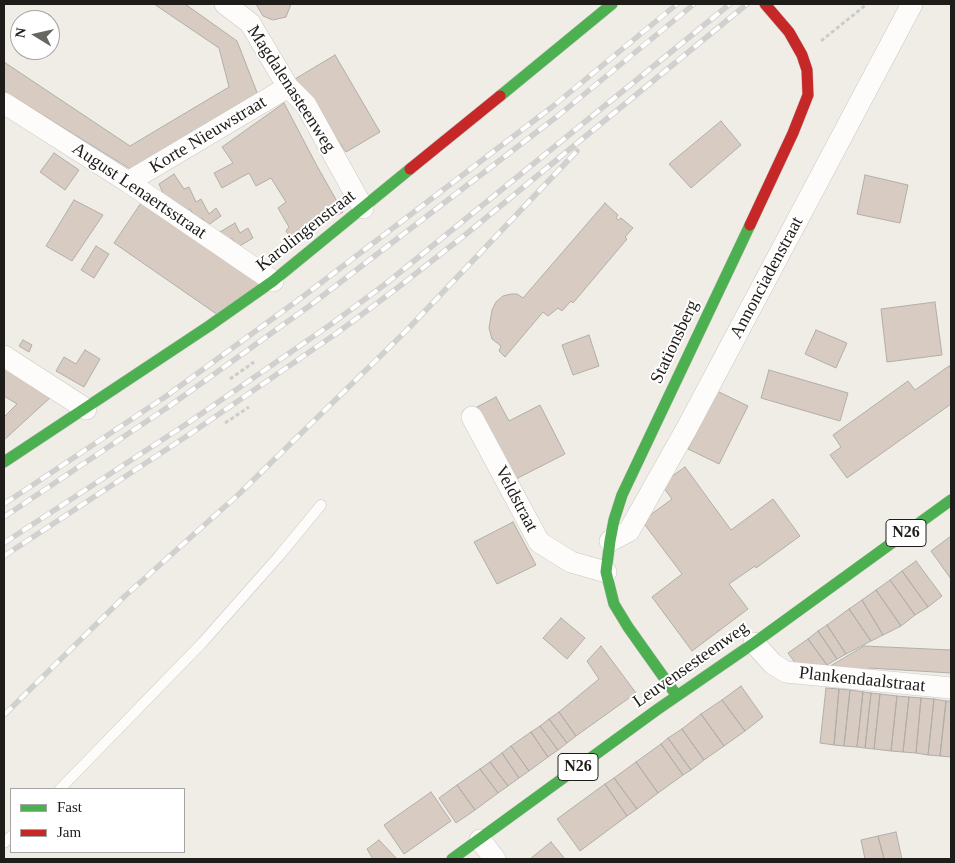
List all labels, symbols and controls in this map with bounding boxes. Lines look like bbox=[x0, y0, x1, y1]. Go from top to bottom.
north arrow bbox=[10, 10, 60, 60]
street label: Magdalenasteenweg bbox=[242, 22, 340, 156]
text: N bbox=[12, 27, 29, 39]
street label: Korte Nieuwstraat bbox=[146, 92, 270, 178]
street label: August Lenaertsstraat bbox=[68, 138, 210, 244]
street label: Karolingenstraat bbox=[252, 186, 360, 276]
street label: Annonciadenstraat bbox=[726, 213, 808, 343]
street label: Stationsberg bbox=[646, 297, 704, 387]
street label: Veldstraat bbox=[490, 462, 542, 536]
road number: N26 bbox=[886, 520, 926, 546]
street label: Leuvensesteenweg bbox=[629, 617, 753, 713]
street label: Plankendaalstraat bbox=[798, 663, 926, 697]
road number: N26 bbox=[558, 754, 598, 780]
legend bbox=[10, 788, 185, 853]
text: Fast bbox=[57, 799, 82, 815]
text: Jam bbox=[57, 824, 81, 840]

